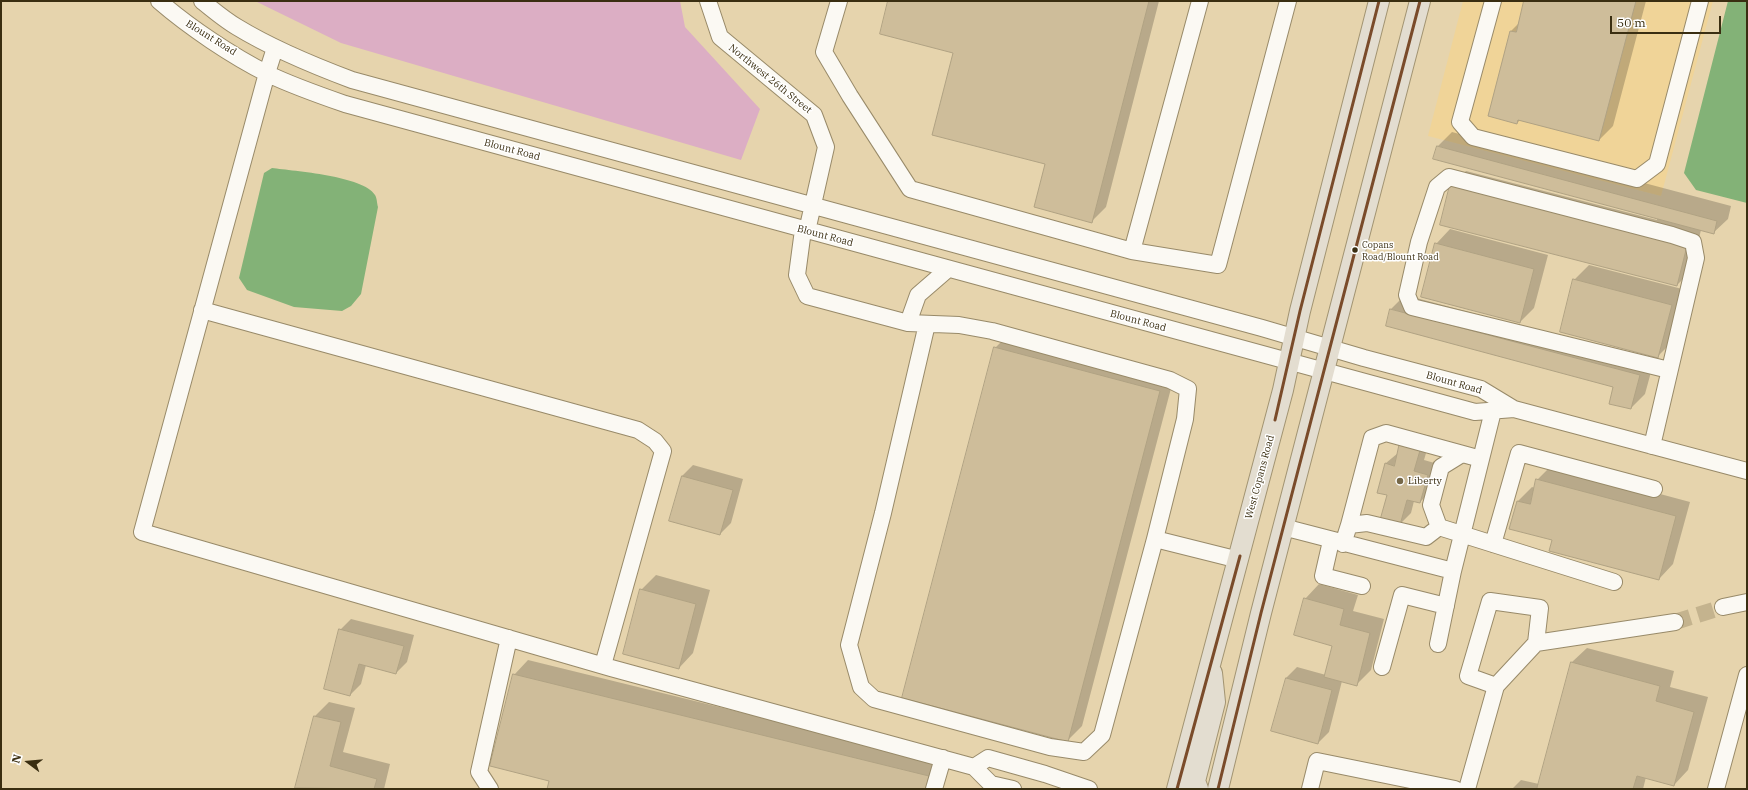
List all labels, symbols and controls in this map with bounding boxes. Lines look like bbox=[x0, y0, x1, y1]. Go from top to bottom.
scale bar bbox=[1612, 8, 1723, 34]
text: 50 m bbox=[1617, 15, 1646, 30]
street label: Blount Road bbox=[183, 18, 239, 58]
street label: Northwest 26th Street bbox=[726, 42, 814, 116]
street label: Blount Road bbox=[483, 137, 541, 163]
street label: Blount Road bbox=[796, 223, 854, 249]
place label: Copans Road/Blount Road bbox=[1362, 240, 1439, 261]
marker: Copans Road/Blount Road bbox=[1350, 245, 1360, 255]
street label: Blount Road bbox=[1109, 308, 1167, 334]
street label: Blount Road bbox=[1425, 369, 1483, 397]
street label: West Copans Road bbox=[1243, 434, 1277, 520]
place label: Liberty bbox=[1408, 475, 1442, 487]
marker: Liberty bbox=[1395, 476, 1405, 486]
north arrow bbox=[8, 742, 48, 782]
text: N bbox=[9, 753, 24, 765]

